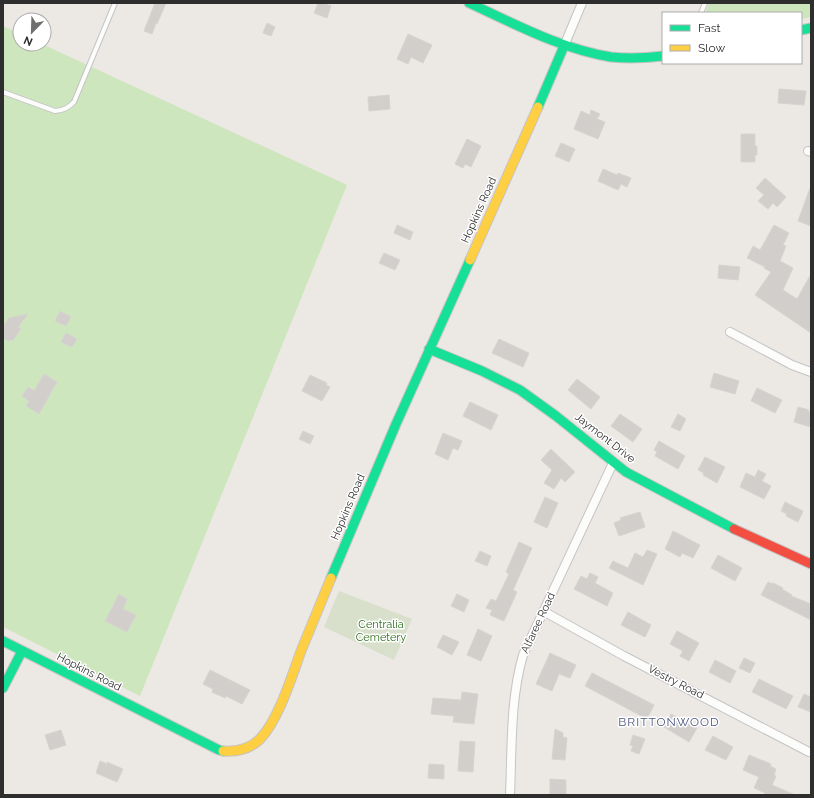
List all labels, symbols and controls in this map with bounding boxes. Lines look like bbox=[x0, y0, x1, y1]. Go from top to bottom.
north arrow bbox=[12, 12, 52, 52]
legend bbox=[662, 12, 802, 64]
text: Fast bbox=[698, 21, 721, 35]
text: N bbox=[22, 33, 35, 48]
text: Slow bbox=[698, 41, 725, 55]
street label: Hopkins Road bbox=[459, 175, 499, 245]
street label: Jaymont Drive bbox=[572, 410, 638, 466]
street label: Hopkins Road bbox=[328, 472, 368, 542]
street label: Alfaree Road bbox=[518, 590, 558, 656]
park label: Centralia Cemetery bbox=[356, 618, 406, 644]
street label: Hopkins Road bbox=[55, 650, 123, 694]
street label: Vestry Road bbox=[646, 662, 706, 702]
district label: BRITTONWOOD bbox=[618, 715, 720, 729]

